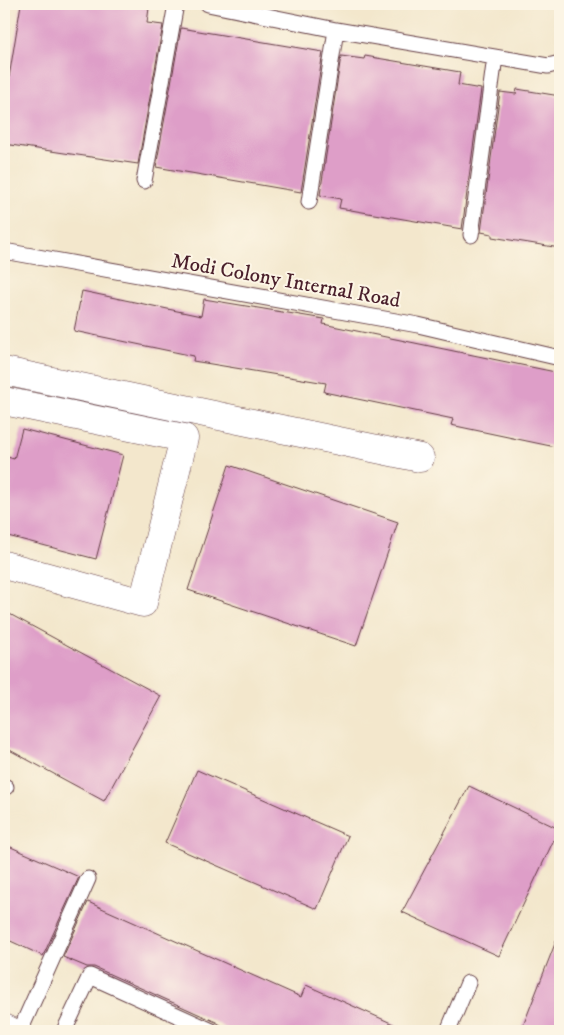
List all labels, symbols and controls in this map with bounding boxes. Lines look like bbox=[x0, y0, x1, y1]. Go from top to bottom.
street label: Modi Colony Internal Road bbox=[169, 248, 403, 314]

